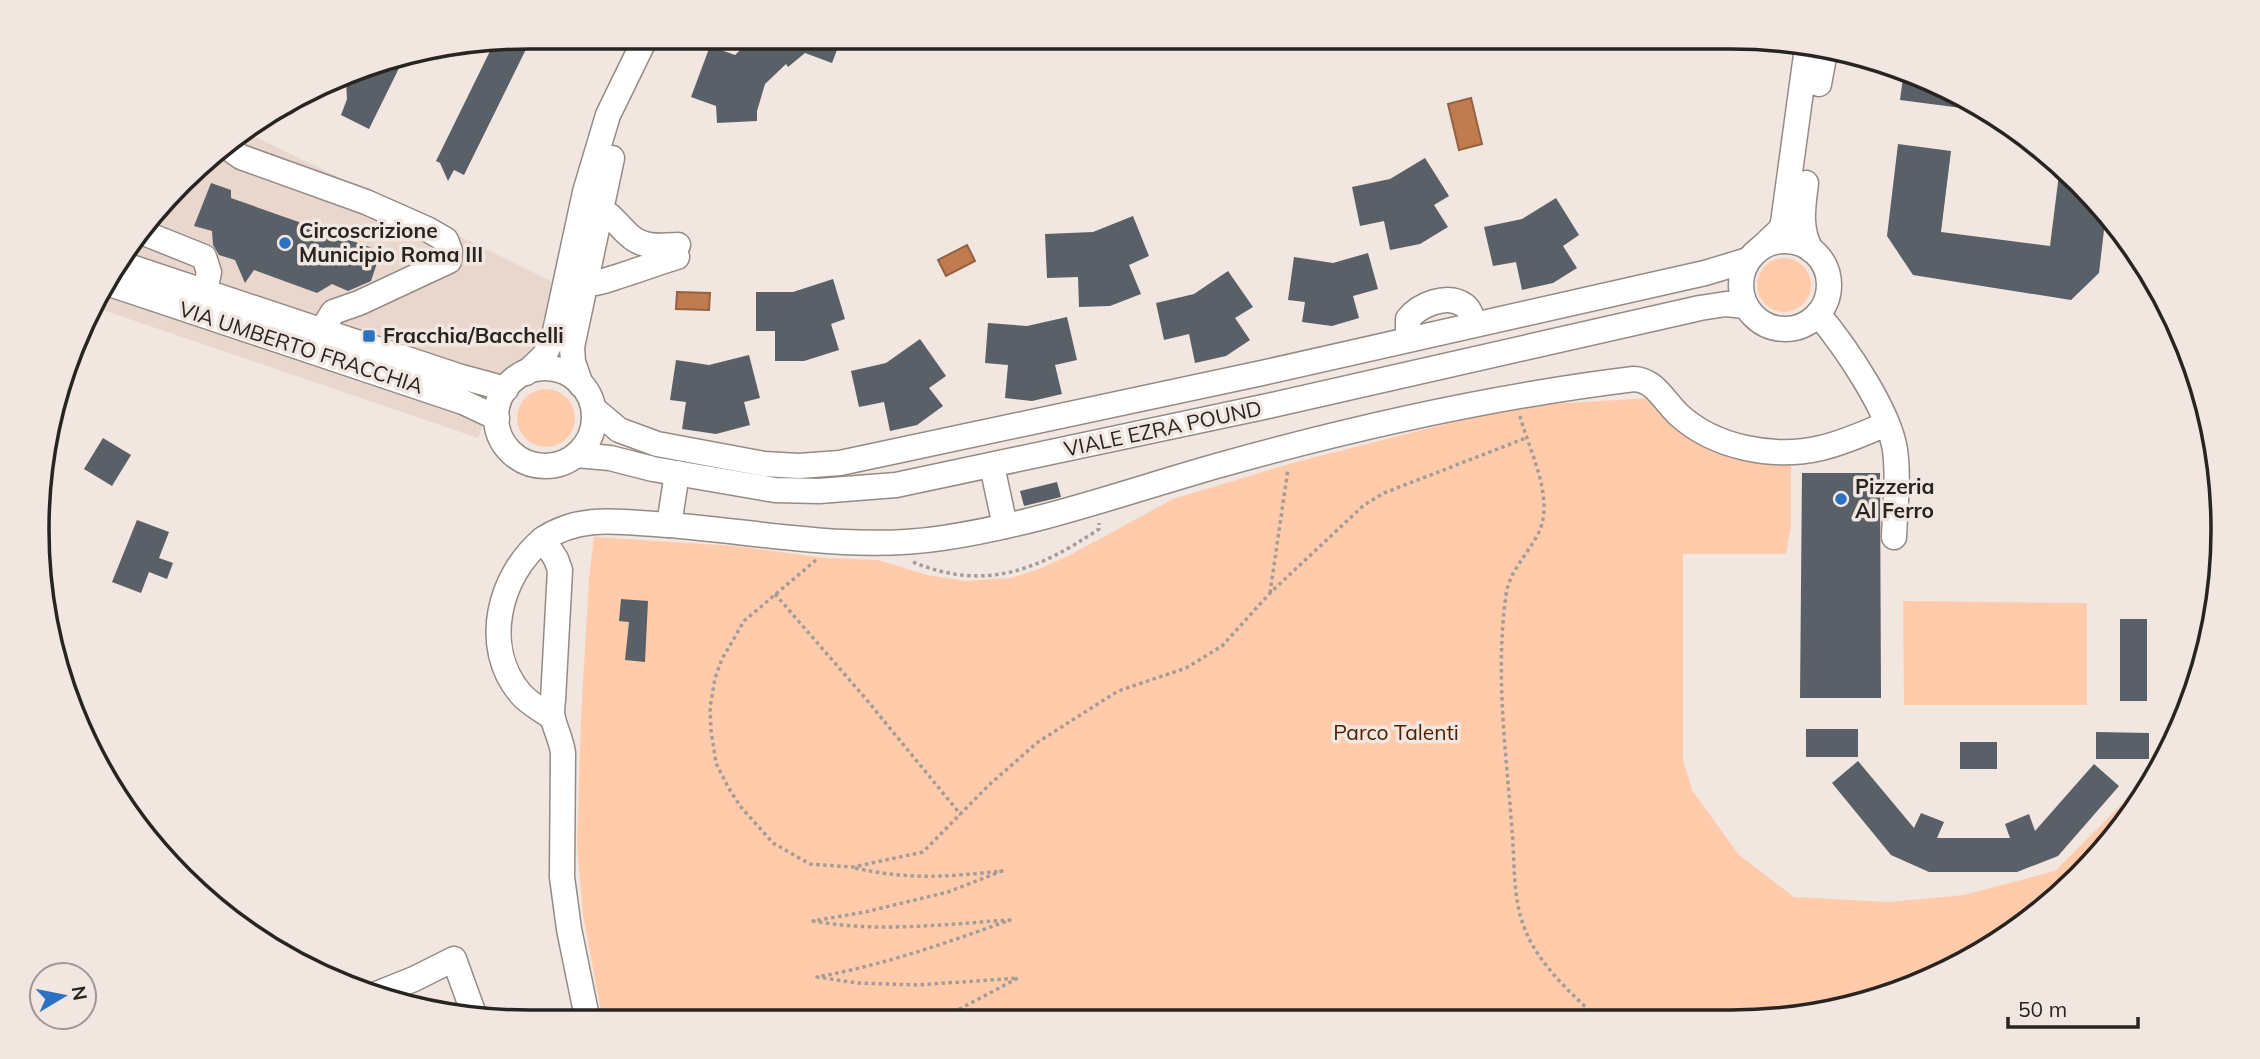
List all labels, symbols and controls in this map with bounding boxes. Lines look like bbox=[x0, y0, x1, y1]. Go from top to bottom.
place label: Circoscrizione Municipio Roma III bbox=[299, 217, 483, 267]
marker: Circoscrizione Municipio Roma III bbox=[277, 235, 293, 251]
street label: VIA UMBERTO FRACCHIA bbox=[176, 295, 427, 399]
place label: Fracchia/Bacchelli bbox=[383, 322, 564, 348]
marker: Fracchia/Bacchelli bbox=[361, 328, 377, 344]
street label: VIALE EZRA POUND bbox=[1062, 394, 1264, 462]
place label: Pizzeria Al Ferro bbox=[1855, 473, 1935, 523]
marker: Pizzeria Al Ferro bbox=[1833, 491, 1849, 507]
park label: Parco Talenti bbox=[1333, 719, 1459, 745]
north arrow bbox=[28, 961, 98, 1031]
text: N bbox=[67, 984, 93, 1002]
scale bar bbox=[2008, 986, 2138, 1030]
text: 50 m bbox=[2018, 996, 2067, 1022]

